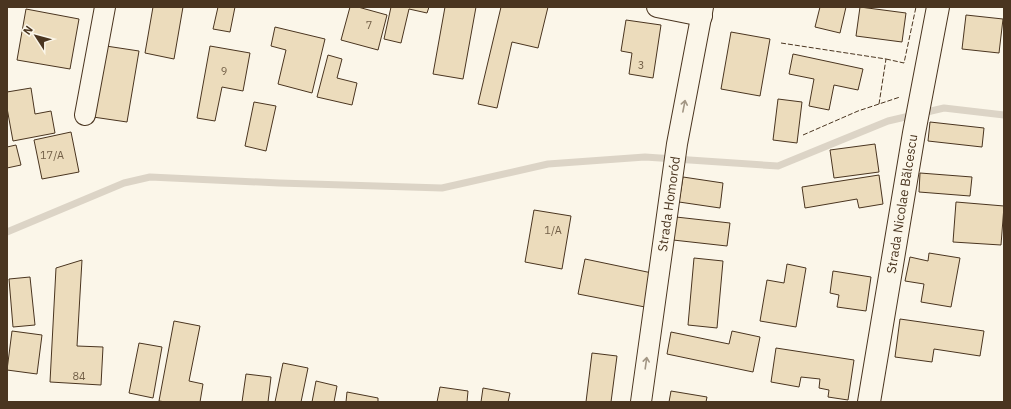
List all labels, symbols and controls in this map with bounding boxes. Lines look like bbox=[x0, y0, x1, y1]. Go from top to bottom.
north arrow bbox=[16, 16, 56, 56]
house number: 7 bbox=[366, 18, 372, 32]
text: N bbox=[20, 23, 36, 37]
house number: 3 bbox=[638, 58, 644, 72]
house number: 9 bbox=[221, 64, 227, 78]
one-way arrow bbox=[681, 100, 689, 113]
street label: Strada Nicolae Bălcescu bbox=[883, 133, 921, 275]
house number: 17/A bbox=[40, 148, 64, 162]
street label: Strada Homoród bbox=[654, 155, 684, 253]
house number: 1/A bbox=[544, 223, 562, 237]
one-way arrow bbox=[642, 357, 650, 370]
house number: 84 bbox=[72, 369, 86, 383]

